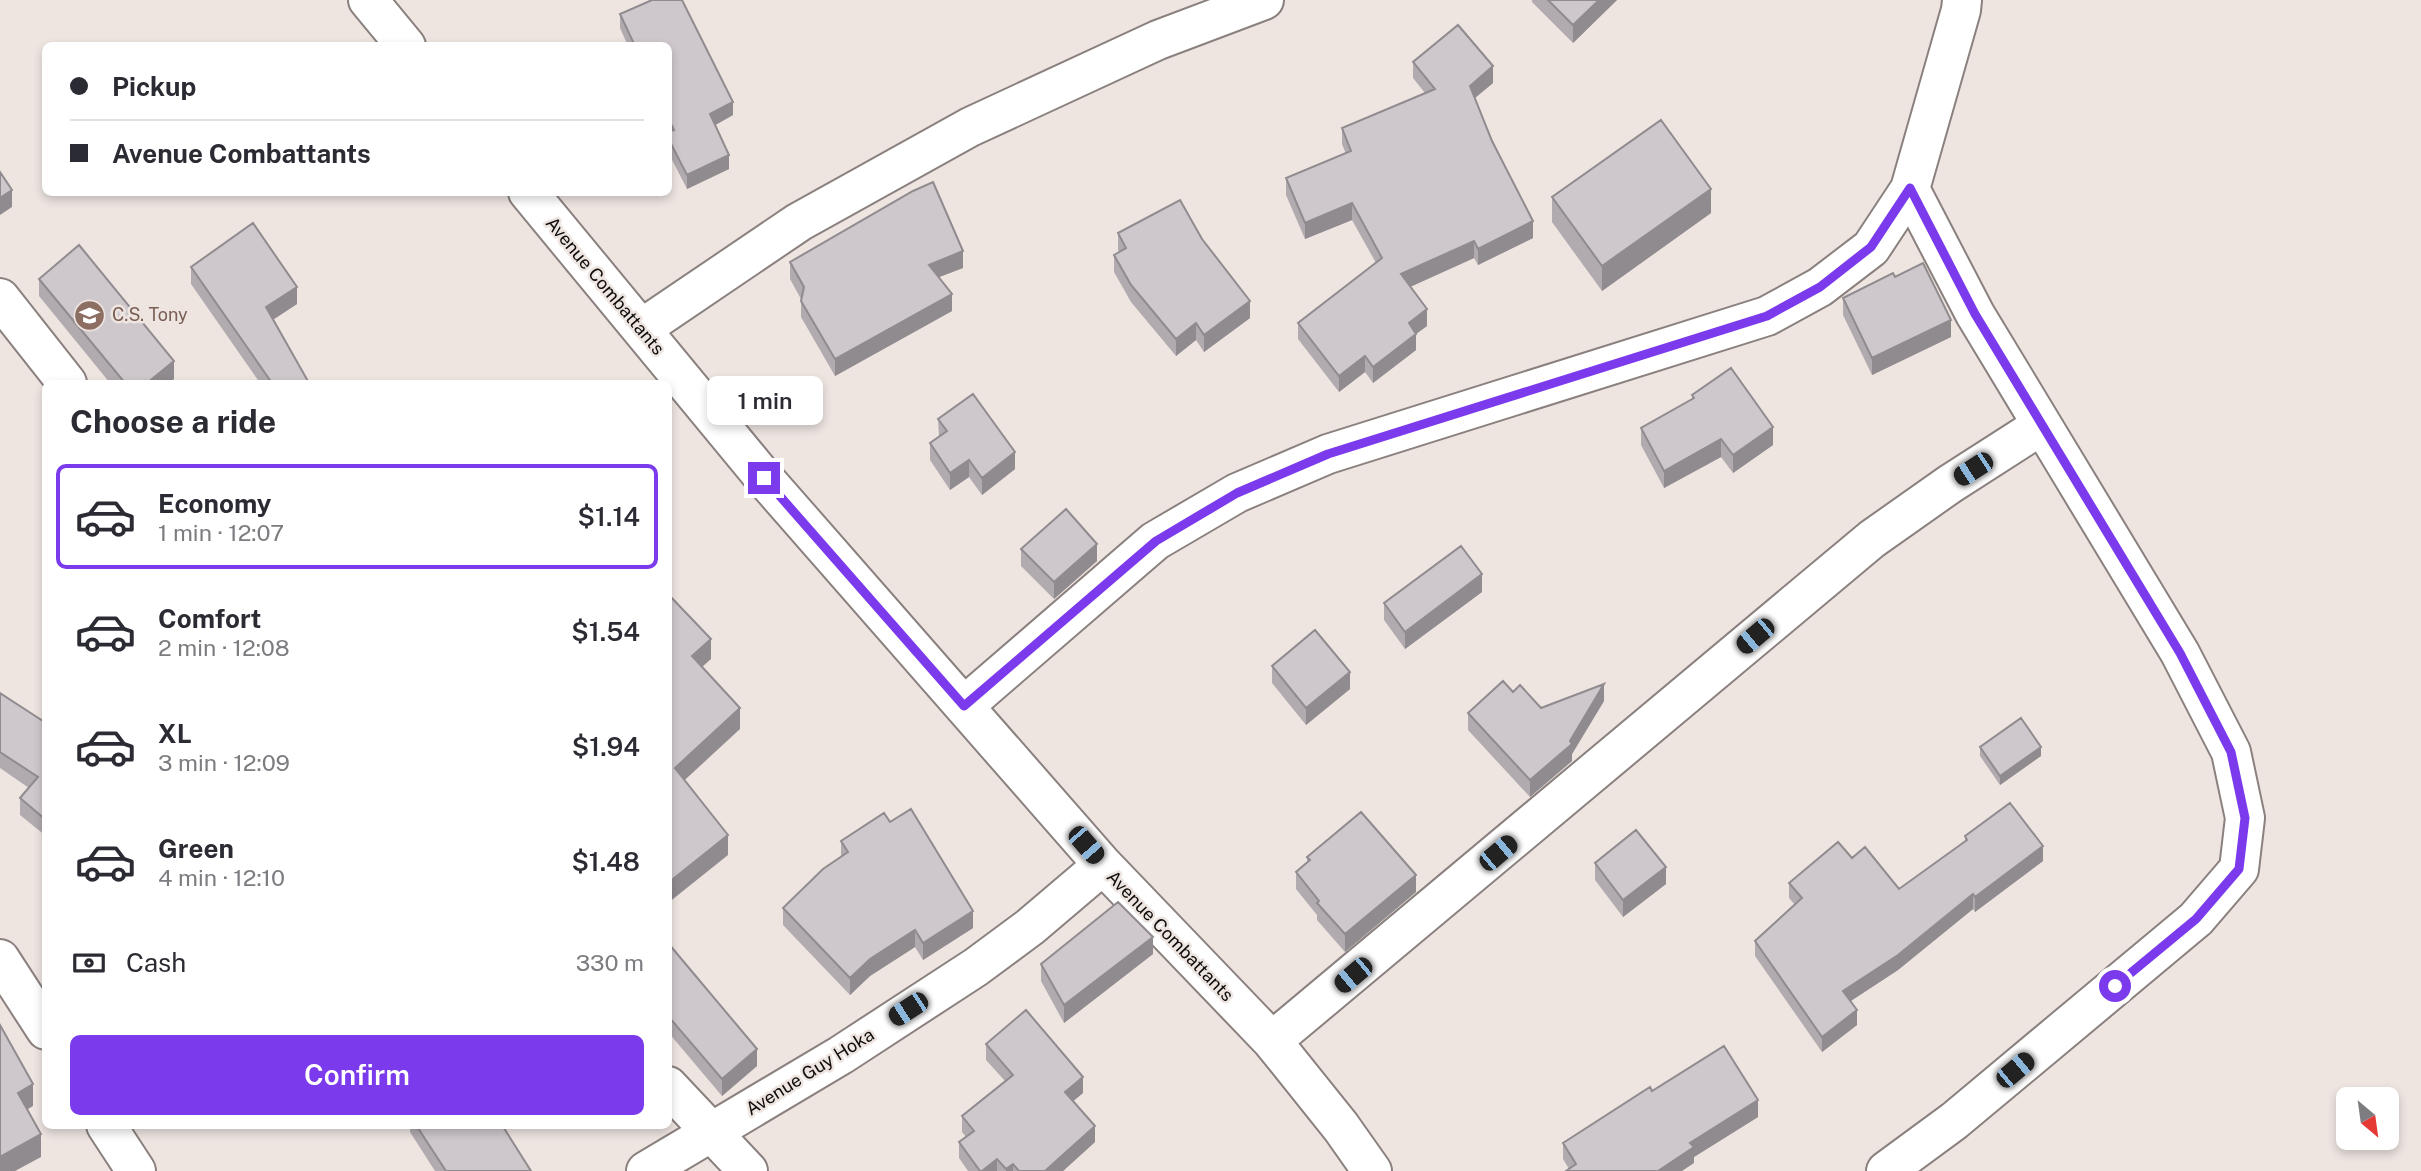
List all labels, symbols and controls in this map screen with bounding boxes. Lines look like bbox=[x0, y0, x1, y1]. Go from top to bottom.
text: Pickup bbox=[112, 71, 196, 102]
text: Avenue Combattants bbox=[112, 138, 371, 169]
street label: Avenue Combattants bbox=[542, 212, 669, 359]
school or university icon: C.S. Tony bbox=[72, 298, 106, 332]
place label: C.S. Tony bbox=[112, 304, 188, 325]
callout: 1 min bbox=[706, 377, 822, 426]
text: 1 min bbox=[738, 387, 792, 414]
text: Choose a ride bbox=[70, 403, 276, 440]
car bbox=[1950, 449, 1997, 489]
route end bbox=[748, 462, 780, 494]
icon: car bbox=[74, 485, 137, 548]
text: Economy bbox=[158, 488, 271, 519]
text: $1.14 bbox=[578, 501, 640, 532]
text: 1 min · 12:07 bbox=[158, 519, 284, 546]
icon: car bbox=[74, 600, 137, 663]
text: Comfort bbox=[158, 603, 261, 634]
car bbox=[1733, 614, 1778, 658]
text: $1.54 bbox=[571, 616, 640, 647]
text: 2 min · 12:08 bbox=[158, 634, 290, 661]
icon: car bbox=[74, 715, 137, 778]
text: XL bbox=[158, 718, 192, 749]
text: $1.94 bbox=[572, 731, 640, 762]
text: 3 min · 12:09 bbox=[158, 749, 290, 776]
car bbox=[1065, 822, 1108, 868]
icon: car bbox=[74, 830, 137, 893]
car bbox=[1476, 831, 1521, 875]
text: Green bbox=[158, 833, 234, 864]
text: $1.48 bbox=[571, 846, 640, 877]
text: 4 min · 12:10 bbox=[158, 864, 285, 891]
street label: Avenue Combattants bbox=[1103, 866, 1238, 1005]
icon: cash bbox=[70, 944, 108, 982]
text: Cash bbox=[126, 947, 186, 978]
text: 330 m bbox=[576, 949, 644, 976]
car bbox=[1331, 953, 1376, 997]
route start bbox=[2099, 970, 2131, 1002]
car bbox=[885, 989, 932, 1029]
street label: Avenue Guy Hoka bbox=[742, 1024, 878, 1120]
button: Confirm bbox=[70, 1035, 644, 1115]
car bbox=[1993, 1048, 2038, 1092]
north arrow bbox=[2336, 1087, 2399, 1150]
map controls bbox=[2336, 1087, 2399, 1150]

